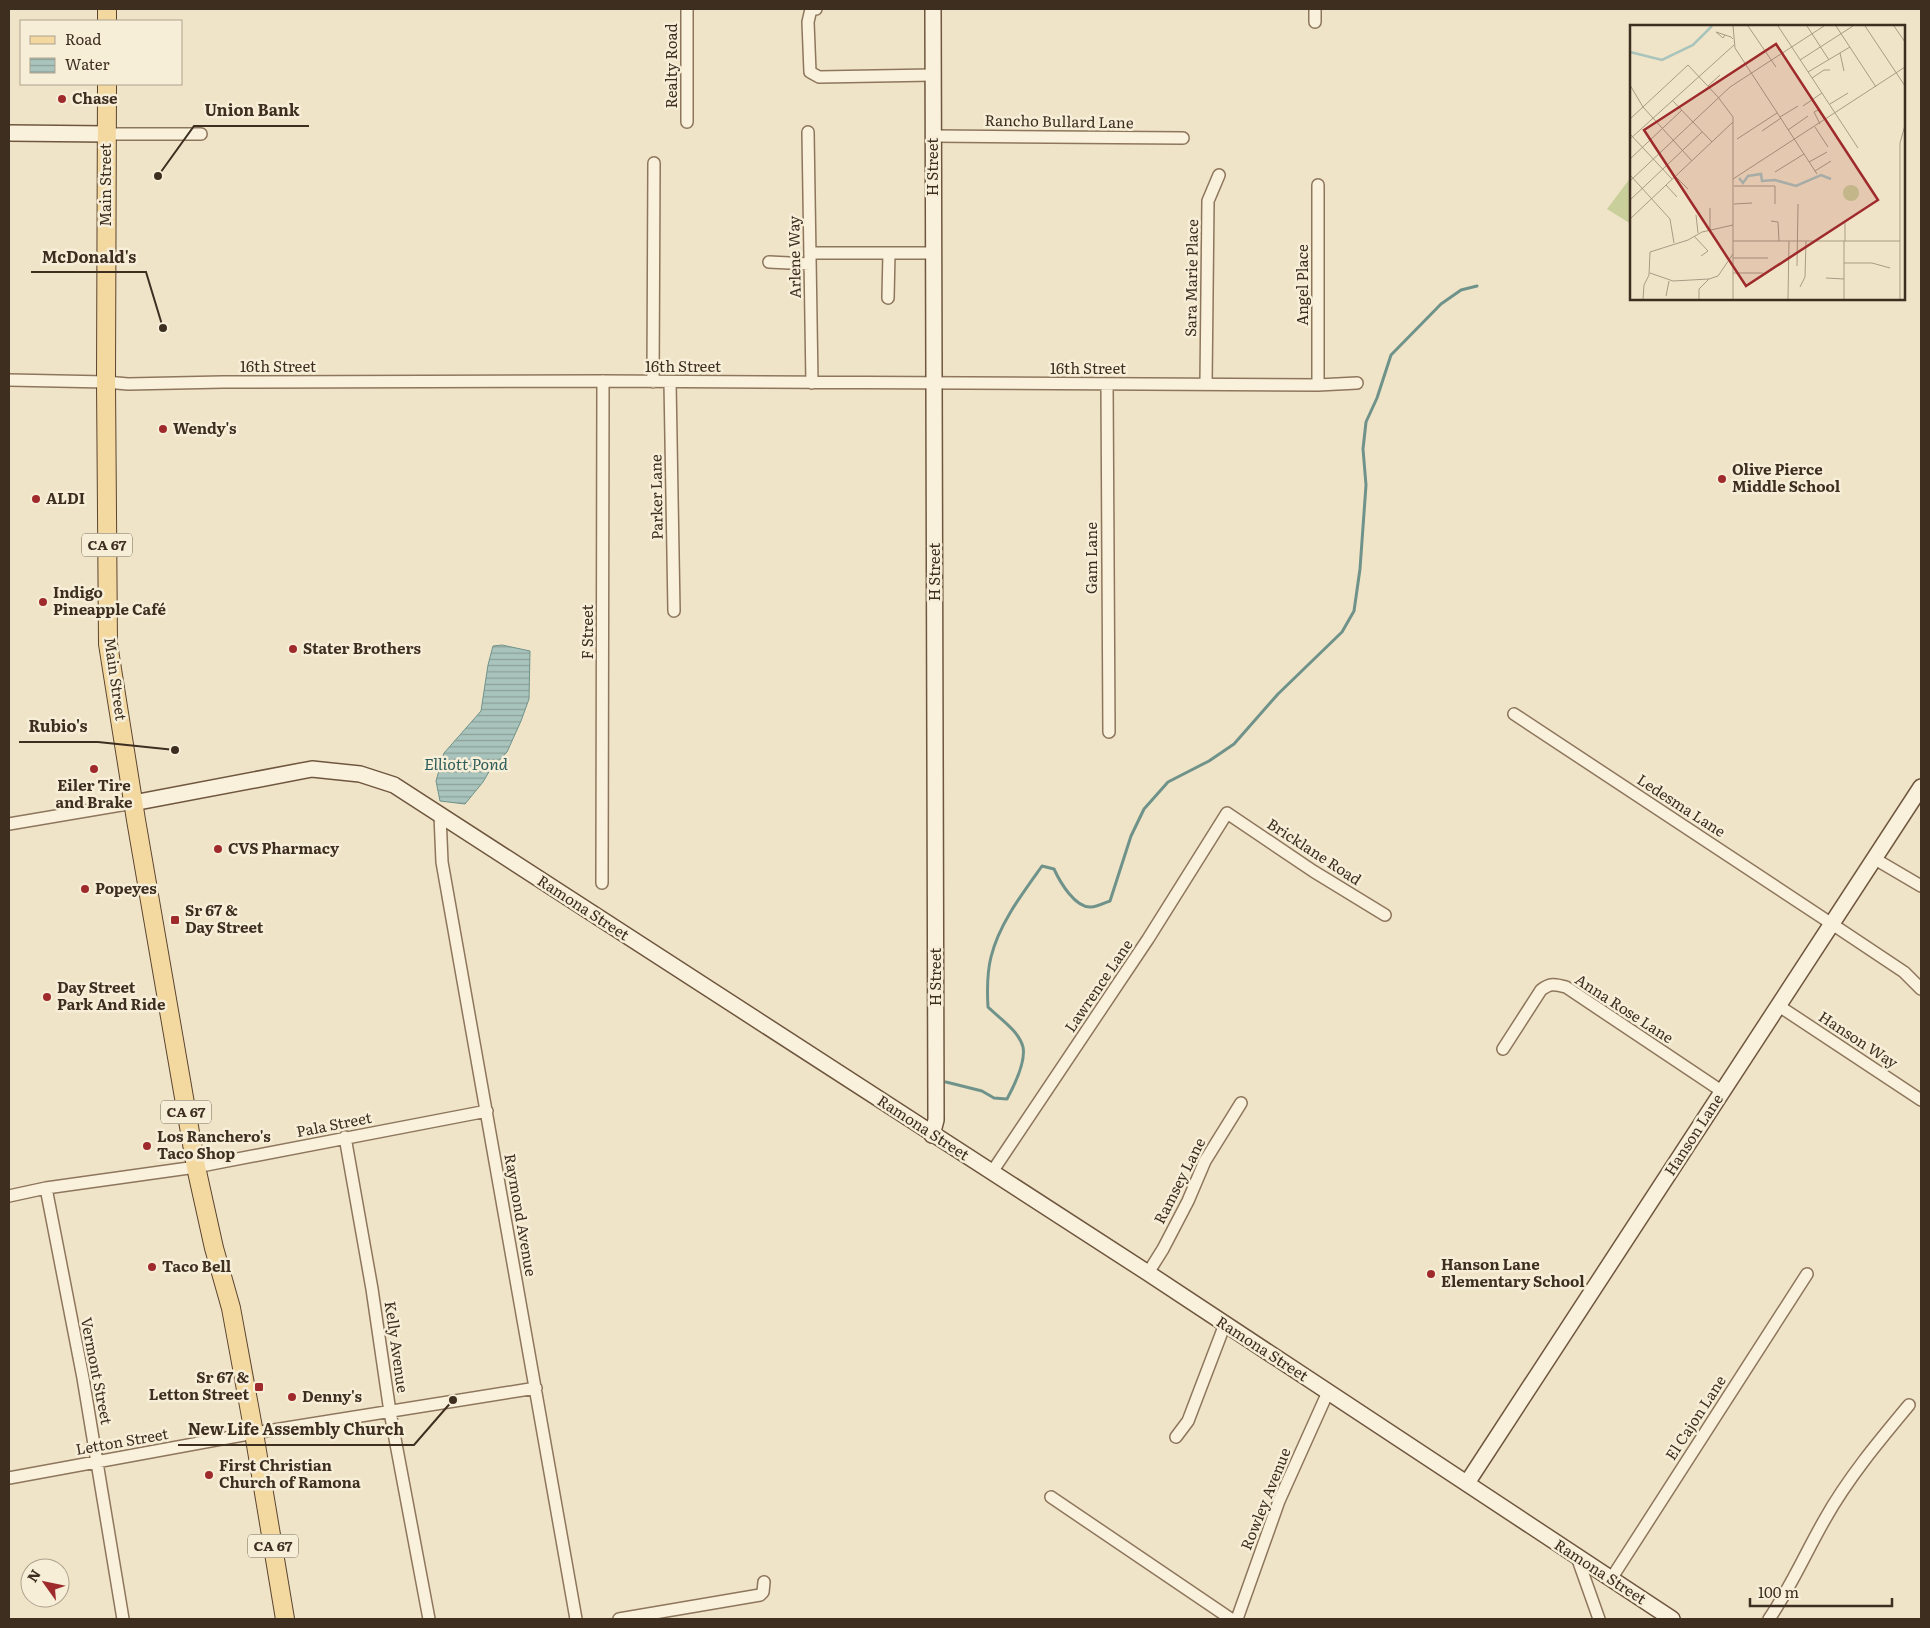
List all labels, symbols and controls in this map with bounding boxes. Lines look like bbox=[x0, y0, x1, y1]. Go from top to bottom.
legend bbox=[20, 20, 182, 85]
street label: Realty Road bbox=[659, 23, 682, 109]
inset map bbox=[1630, 25, 1905, 300]
text: Road bbox=[65, 27, 101, 50]
text: Water bbox=[65, 52, 110, 75]
place label: Chase bbox=[72, 86, 118, 109]
marker: Chase bbox=[56, 93, 68, 105]
callout: Union Bank bbox=[194, 95, 309, 126]
text: Union Bank bbox=[204, 97, 300, 121]
street label: Rancho Bullard Lane bbox=[984, 108, 1134, 133]
street label: H Street bbox=[920, 138, 943, 196]
street label: Main Street bbox=[93, 143, 116, 227]
street label: Arlene Way bbox=[781, 215, 806, 299]
street label: Sara Marie Place bbox=[1178, 219, 1203, 337]
callout: McDonald's bbox=[31, 241, 146, 272]
text: McDonald's bbox=[42, 244, 136, 268]
street label: Angel Place bbox=[1290, 244, 1313, 326]
street label: 16th Street bbox=[240, 354, 316, 377]
street label: 16th Street bbox=[645, 354, 721, 377]
street label: 16th Street bbox=[1050, 356, 1126, 379]
place label: Wendy's bbox=[173, 416, 237, 439]
marker: Wendy's bbox=[157, 423, 169, 435]
street label: Parker Lane bbox=[643, 454, 668, 540]
place label: Olive Pierce Middle School bbox=[1732, 457, 1841, 497]
marker: Olive Pierce Middle School bbox=[1716, 473, 1728, 485]
place label: ALDI bbox=[46, 486, 85, 509]
marker: ALDI bbox=[30, 493, 42, 505]
street label: Gam Lane bbox=[1079, 522, 1102, 594]
road number: CA 67 bbox=[82, 534, 132, 556]
street label: H Street bbox=[922, 543, 945, 601]
place label: Indigo Pineapple Café bbox=[53, 580, 166, 620]
marker: Indigo Pineapple Café bbox=[37, 596, 49, 608]
street label: F Street bbox=[575, 604, 598, 660]
street label: Main Street bbox=[99, 636, 134, 722]
place label: Stater Brothers bbox=[303, 636, 422, 659]
marker: Stater Brothers bbox=[287, 643, 299, 655]
callout: Rubio's bbox=[19, 711, 98, 742]
text: Rubio's bbox=[28, 713, 88, 737]
water label: Elliott Pond bbox=[424, 751, 509, 775]
marker: Eiler Tire and Brake bbox=[88, 763, 100, 775]
street label: Ledesma Lane bbox=[1633, 767, 1731, 842]
place label: Eiler Tire and Brake bbox=[55, 773, 133, 813]
street label: Bricklane Road bbox=[1263, 812, 1367, 890]
place label: CVS Pharmacy bbox=[228, 836, 340, 859]
marker: CVS Pharmacy bbox=[212, 843, 224, 855]
street label: Ramona Street bbox=[533, 868, 634, 945]
place label: Popeyes bbox=[95, 876, 157, 899]
marker: Popeyes bbox=[79, 883, 91, 895]
place label: Sr 67 & Day Street bbox=[185, 898, 264, 938]
marker: Sr 67 & Day Street bbox=[169, 914, 181, 926]
street label: Lawrence Lane bbox=[1058, 934, 1138, 1036]
street label: H Street bbox=[923, 948, 946, 1006]
street label: Anna Rose Lane bbox=[1571, 967, 1679, 1048]
place label: Day Street Park And Ride bbox=[57, 975, 166, 1015]
marker: Day Street Park And Ride bbox=[41, 991, 53, 1003]
street label: Hanson Way bbox=[1815, 1004, 1903, 1073]
street label: Ramona Street bbox=[873, 1088, 974, 1165]
street label: Hanson Lane bbox=[1658, 1088, 1728, 1180]
road number: CA 67 bbox=[161, 1100, 211, 1124]
street label: Pala Street bbox=[294, 1105, 373, 1142]
place label: Los Ranchero's Taco Shop bbox=[157, 1124, 271, 1164]
street label: Ramsey Lane bbox=[1147, 1133, 1210, 1227]
marker: Los Ranchero's Taco Shop bbox=[141, 1140, 153, 1152]
street label: Raymond Avenue bbox=[499, 1152, 544, 1278]
place label: Hanson Lane Elementary School bbox=[1441, 1252, 1585, 1292]
place label: Taco Bell bbox=[162, 1254, 232, 1277]
marker: Taco Bell bbox=[146, 1261, 158, 1273]
marker: Hanson Lane Elementary School bbox=[1425, 1268, 1437, 1280]
street label: Kelly Avenue bbox=[380, 1299, 415, 1394]
street label: Ramona Street bbox=[1212, 1309, 1313, 1386]
street label: Vermont Street bbox=[76, 1315, 119, 1426]
place label: Sr 67 & Letton Street bbox=[149, 1365, 249, 1405]
street label: El Cajon Lane bbox=[1659, 1370, 1731, 1464]
marker: Sr 67 & Letton Street bbox=[253, 1381, 265, 1393]
place label: Denny's bbox=[302, 1384, 362, 1407]
marker: Denny's bbox=[286, 1391, 298, 1403]
callout: New Life Assembly Church bbox=[178, 1414, 414, 1445]
text: New Life Assembly Church bbox=[188, 1416, 404, 1440]
street label: Letton Street bbox=[74, 1421, 170, 1460]
street label: Rowley Avenue bbox=[1234, 1444, 1296, 1553]
place label: First Christian Church of Ramona bbox=[219, 1453, 361, 1493]
marker: First Christian Church of Ramona bbox=[203, 1469, 215, 1481]
street label: Ramona Street bbox=[1550, 1532, 1651, 1609]
road number: CA 67 bbox=[248, 1534, 298, 1558]
north arrow bbox=[20, 1558, 70, 1608]
text: N bbox=[22, 1565, 45, 1586]
scale bar bbox=[1750, 1576, 1892, 1608]
text: 100 m bbox=[1758, 1580, 1799, 1603]

